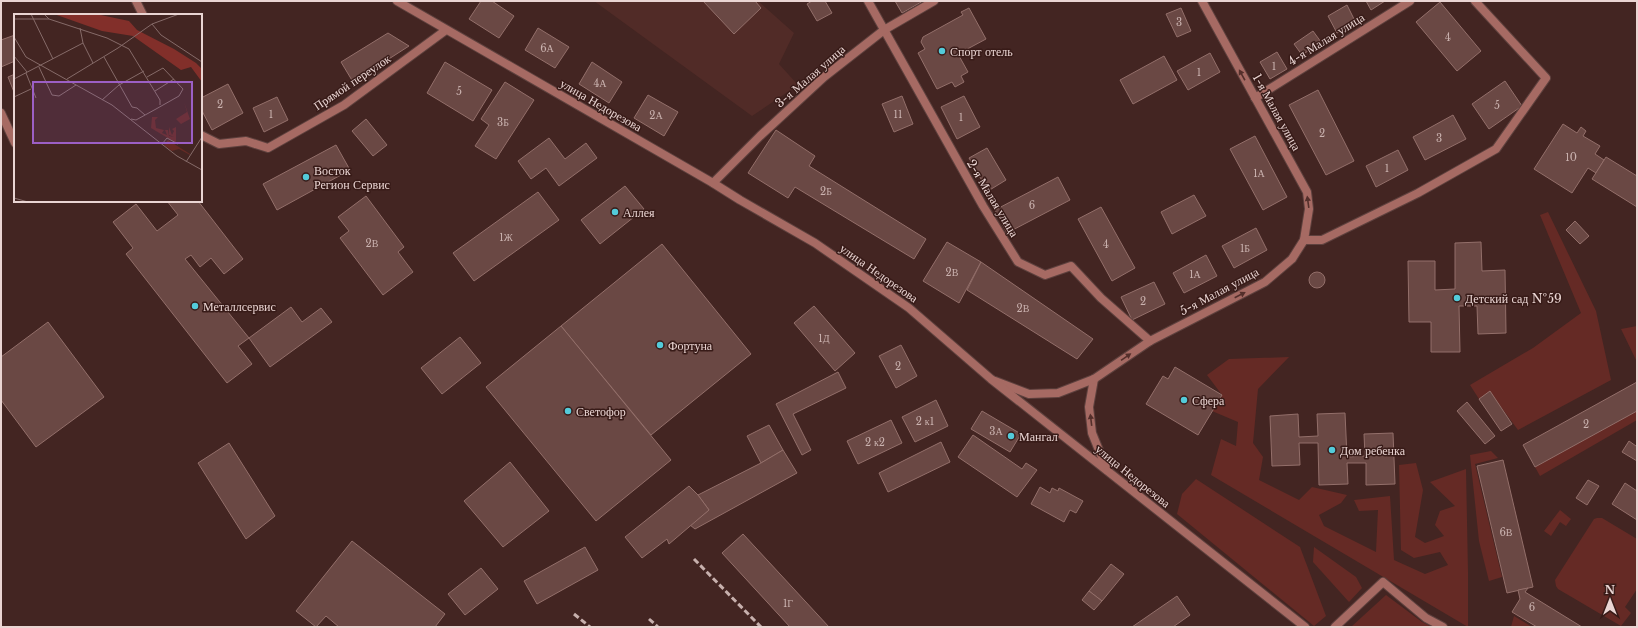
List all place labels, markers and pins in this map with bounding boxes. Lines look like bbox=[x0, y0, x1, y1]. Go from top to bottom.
place label: Спорт отель bbox=[950, 44, 1013, 59]
marker: Спорт отель bbox=[937, 46, 947, 56]
place label: Восток Регион Сервис bbox=[314, 163, 390, 192]
marker: Восток Регион Сервис bbox=[301, 172, 311, 182]
place label: Аллея bbox=[623, 205, 655, 220]
marker: Аллея bbox=[610, 207, 620, 217]
place label: Детский сад №59 bbox=[1465, 291, 1562, 306]
marker: Детский сад №59 bbox=[1452, 293, 1462, 303]
place label: Металлсервис bbox=[203, 299, 276, 314]
marker: Металлсервис bbox=[190, 301, 200, 311]
place label: Фортуна bbox=[668, 338, 713, 353]
marker: Фортуна bbox=[655, 340, 665, 350]
place label: Сфера bbox=[1192, 393, 1225, 408]
marker: Сфера bbox=[1179, 395, 1189, 405]
place label: Светофор bbox=[576, 404, 626, 419]
marker: Светофор bbox=[563, 406, 573, 416]
place label: Мангал bbox=[1019, 429, 1058, 444]
marker: Мангал bbox=[1006, 431, 1016, 441]
place label: Дом ребенка bbox=[1340, 443, 1406, 458]
marker: Дом ребенка bbox=[1327, 445, 1337, 455]

